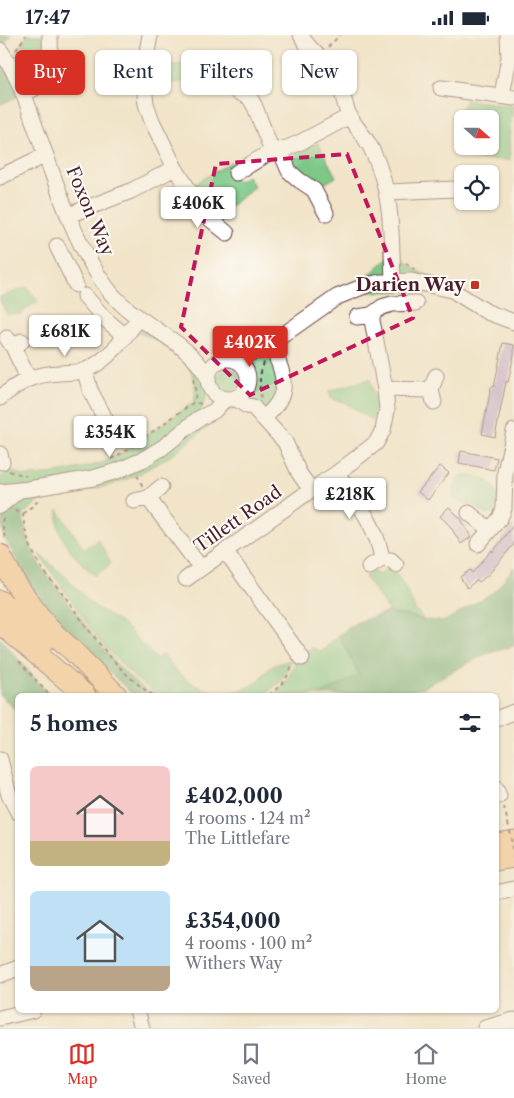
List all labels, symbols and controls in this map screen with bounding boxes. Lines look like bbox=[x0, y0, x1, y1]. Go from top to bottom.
text: 17:47 bbox=[25, 6, 70, 29]
chip: Buy bbox=[15, 50, 85, 95]
chip: Rent bbox=[95, 50, 171, 95]
chip: Filters bbox=[181, 50, 272, 95]
chip: New bbox=[282, 50, 357, 95]
north arrow bbox=[454, 110, 499, 155]
map controls bbox=[454, 110, 499, 210]
street label: Foxon Way bbox=[61, 163, 119, 260]
button: locate bbox=[454, 165, 499, 210]
pin: £406K bbox=[163, 187, 233, 229]
text: £406K bbox=[172, 193, 224, 213]
place label: Darien Way bbox=[356, 274, 466, 296]
marker: Darien Way bbox=[469, 279, 481, 291]
pin: £681K bbox=[30, 315, 100, 357]
text: £681K bbox=[40, 321, 90, 341]
pin: £402K bbox=[215, 325, 285, 368]
text: £402K bbox=[224, 332, 276, 352]
pin: £354K bbox=[75, 415, 145, 458]
text: £354K bbox=[85, 422, 135, 442]
pin: £218K bbox=[315, 477, 385, 520]
street label: Tillett Road bbox=[190, 481, 286, 557]
text: £218K bbox=[325, 484, 375, 504]
icon: filters bbox=[456, 709, 484, 737]
text: 5 homes bbox=[30, 711, 118, 736]
text: £402,000 bbox=[185, 783, 283, 808]
icon: home bbox=[70, 786, 130, 846]
text: 4 rooms · 124 m² bbox=[185, 808, 310, 828]
text: The Littlefare bbox=[185, 828, 290, 848]
text: £354,000 bbox=[185, 908, 281, 933]
icon: home bbox=[70, 911, 130, 971]
text: 4 rooms · 100 m² bbox=[185, 933, 312, 953]
text: Withers Way bbox=[185, 953, 282, 973]
tab: Map bbox=[67, 1040, 97, 1088]
tab: Saved bbox=[232, 1040, 271, 1088]
tab: Home bbox=[406, 1040, 447, 1088]

